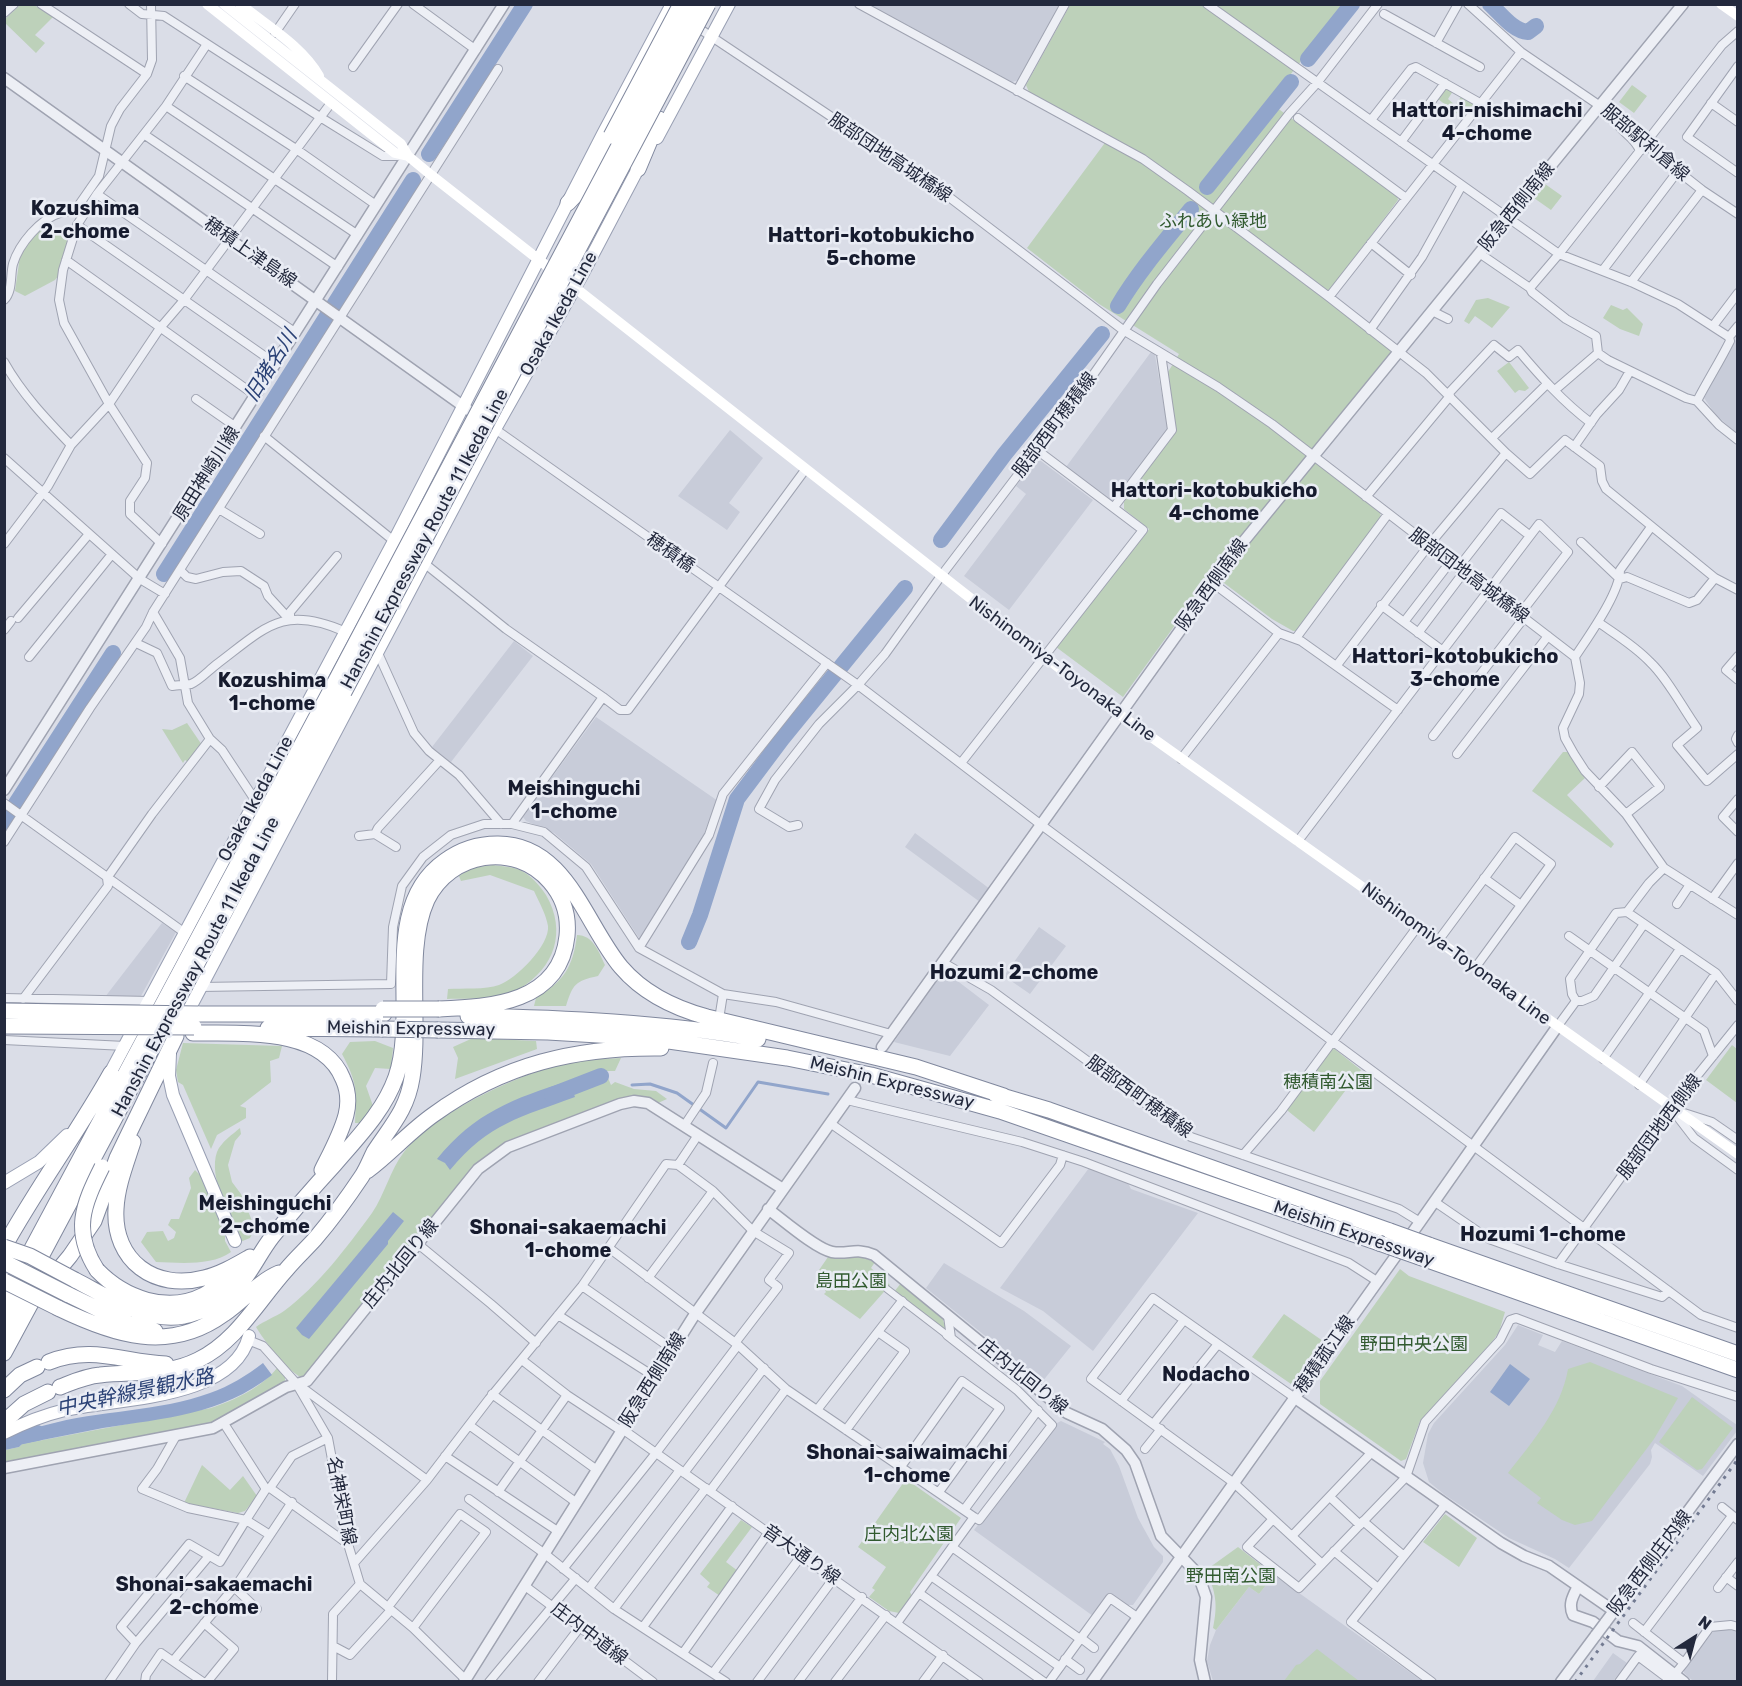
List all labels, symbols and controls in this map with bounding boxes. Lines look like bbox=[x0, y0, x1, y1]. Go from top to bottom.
district label: Hattori-nishimachi 4-chome bbox=[1392, 99, 1582, 146]
street label: 服部駅利倉線 bbox=[1597, 100, 1693, 186]
street label: 服部団地高城橋線 bbox=[824, 109, 956, 207]
street label: 阪急西側南線 bbox=[1475, 158, 1559, 256]
district label: Kozushima 2-chome bbox=[31, 197, 139, 244]
park label: ふれあい緑地 bbox=[1159, 211, 1267, 233]
street label: 穂積上津島線 bbox=[200, 213, 300, 293]
district label: Hattori-kotobukicho 5-chome bbox=[768, 224, 974, 271]
street label: Osaka Ikeda Line bbox=[516, 248, 602, 380]
water label: 旧猪名川 bbox=[240, 326, 302, 406]
street label: 服部西町穂積線 bbox=[1008, 368, 1102, 482]
street label: Hanshin Expressway Route 11 Ikeda Line bbox=[336, 385, 514, 693]
street label: 原田神崎川線 bbox=[169, 422, 245, 526]
district label: Hattori-kotobukicho 4-chome bbox=[1111, 479, 1317, 526]
street label: 服部団地高城橋線 bbox=[1405, 524, 1533, 628]
street label: 穂積橋 bbox=[642, 529, 698, 577]
street label: 阪急西側南線 bbox=[1172, 535, 1252, 635]
street label: Nishinomiya-Toyonaka Line bbox=[964, 592, 1160, 746]
district label: Hattori-kotobukicho 3-chome bbox=[1352, 645, 1558, 692]
district label: Kozushima 1-chome bbox=[218, 669, 326, 716]
street label: Osaka Ikeda Line bbox=[214, 733, 298, 865]
district label: Meishinguchi 1-chome bbox=[508, 777, 640, 824]
street label: Hanshin Expressway Route 11 Ikeda Line bbox=[107, 813, 285, 1121]
street label: Nishinomiya-Toyonaka Line bbox=[1357, 878, 1555, 1030]
district label: Hozumi 2-chome bbox=[930, 961, 1098, 985]
street label: Meishin Expressway bbox=[327, 1017, 495, 1041]
street label: 服部西町穂積線 bbox=[1082, 1051, 1196, 1143]
street label: Meishin Expressway bbox=[808, 1052, 976, 1114]
street label: 服部団地西側線 bbox=[1613, 1070, 1707, 1184]
park label: 穂積南公園 bbox=[1283, 1072, 1373, 1094]
district label: Meishinguchi 2-chome bbox=[199, 1192, 331, 1239]
street label: Meishin Expressway bbox=[1271, 1196, 1437, 1272]
street label: 庄内北回り線 bbox=[359, 1215, 443, 1313]
district label: Shonai-sakaemachi 1-chome bbox=[469, 1216, 667, 1263]
district label: Hozumi 1-chome bbox=[1460, 1223, 1626, 1247]
park label: 島田公園 bbox=[815, 1271, 887, 1293]
street label: 穂積菰江線 bbox=[1290, 1312, 1360, 1398]
street label: 阪急西側南線 bbox=[615, 1328, 691, 1432]
park label: 野田中央公園 bbox=[1360, 1334, 1468, 1356]
street label: 庄内北回り線 bbox=[974, 1335, 1072, 1419]
district label: Nodacho bbox=[1162, 1363, 1250, 1387]
water label: 中央幹線景観水路 bbox=[54, 1365, 216, 1421]
district label: Shonai-saiwaimachi 1-chome bbox=[806, 1441, 1008, 1488]
street label: 名神栄町線 bbox=[322, 1455, 360, 1547]
street label: 阪急西側庄内線 bbox=[1603, 1506, 1697, 1620]
street label: 音大通り線 bbox=[758, 1520, 844, 1590]
park label: 庄内北公園 bbox=[864, 1524, 954, 1546]
park label: 野田南公園 bbox=[1186, 1566, 1276, 1588]
district label: Shonai-sakaemachi 2-chome bbox=[115, 1573, 313, 1620]
street label: 庄内中道線 bbox=[547, 1598, 631, 1670]
north arrow bbox=[1664, 1608, 1724, 1668]
text: N bbox=[1695, 1612, 1715, 1634]

